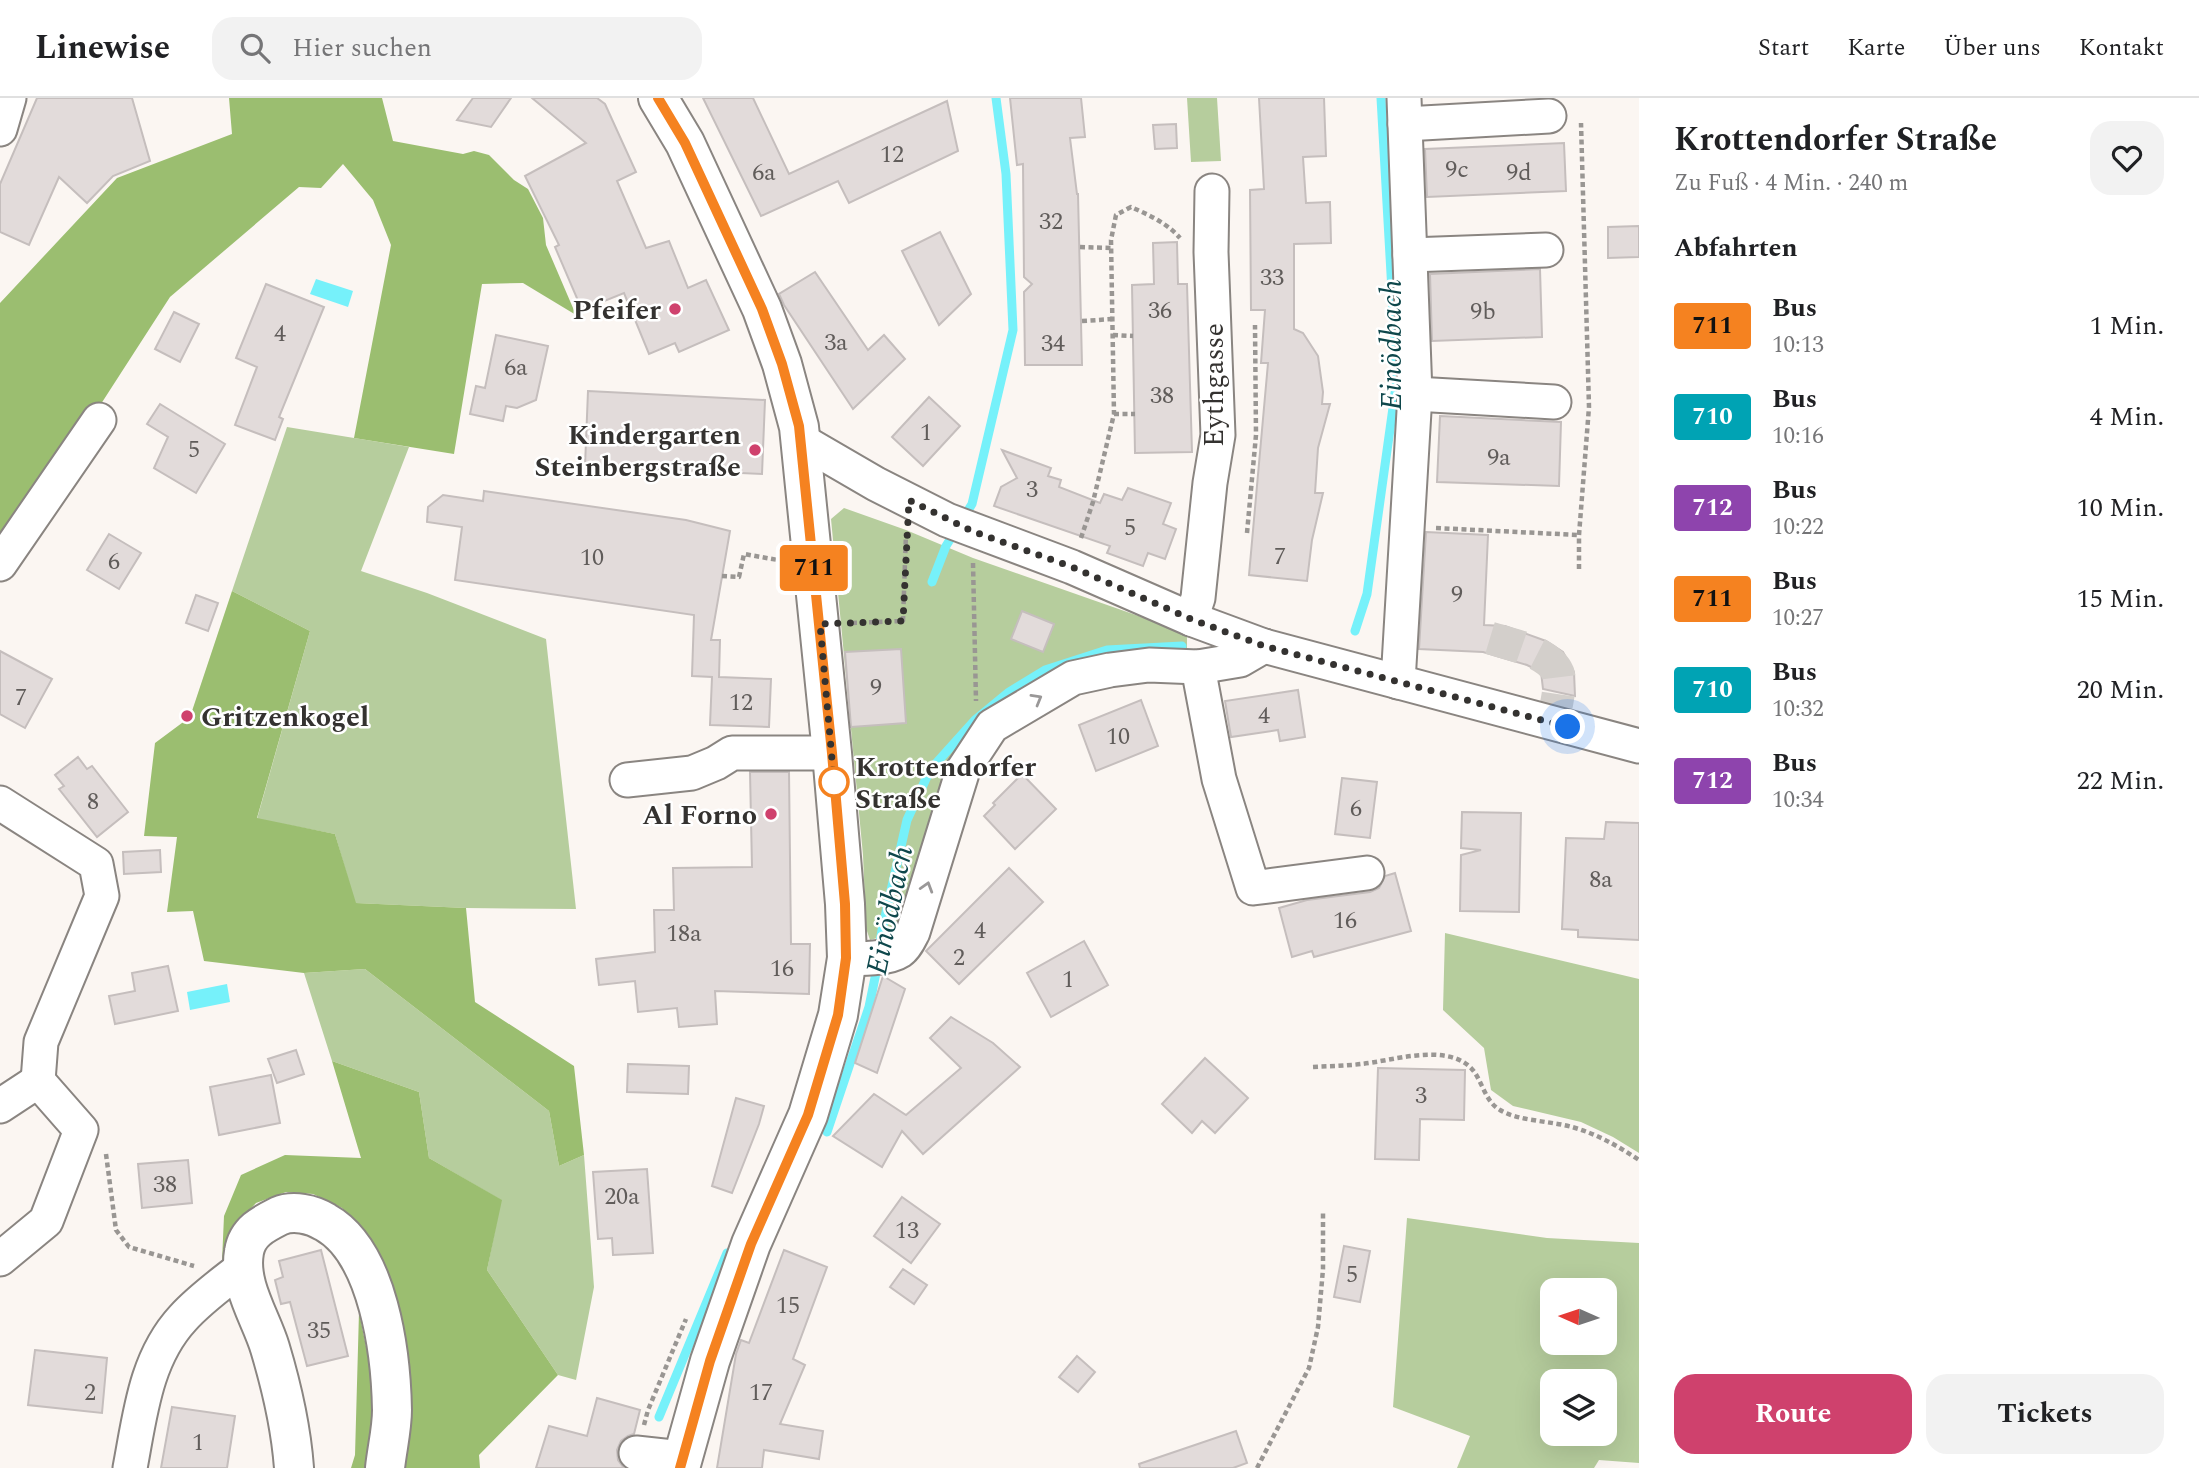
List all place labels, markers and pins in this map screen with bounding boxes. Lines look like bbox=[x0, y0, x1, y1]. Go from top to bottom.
place label: Pfeifer bbox=[573, 289, 661, 332]
marker: Pfeifer bbox=[667, 301, 683, 317]
place label: Kindergarten Steinbergstraße bbox=[534, 414, 741, 489]
marker: Kindergarten Steinbergstraße bbox=[747, 442, 763, 458]
place label: Gritzenkogel bbox=[201, 696, 369, 739]
marker: Gritzenkogel bbox=[179, 708, 195, 724]
place label: Krottendorfer Straße bbox=[855, 746, 1036, 821]
marker: Krottendorfer Straße bbox=[819, 767, 849, 797]
place label: Al Forno bbox=[642, 794, 757, 837]
marker: Al Forno bbox=[763, 806, 779, 822]

